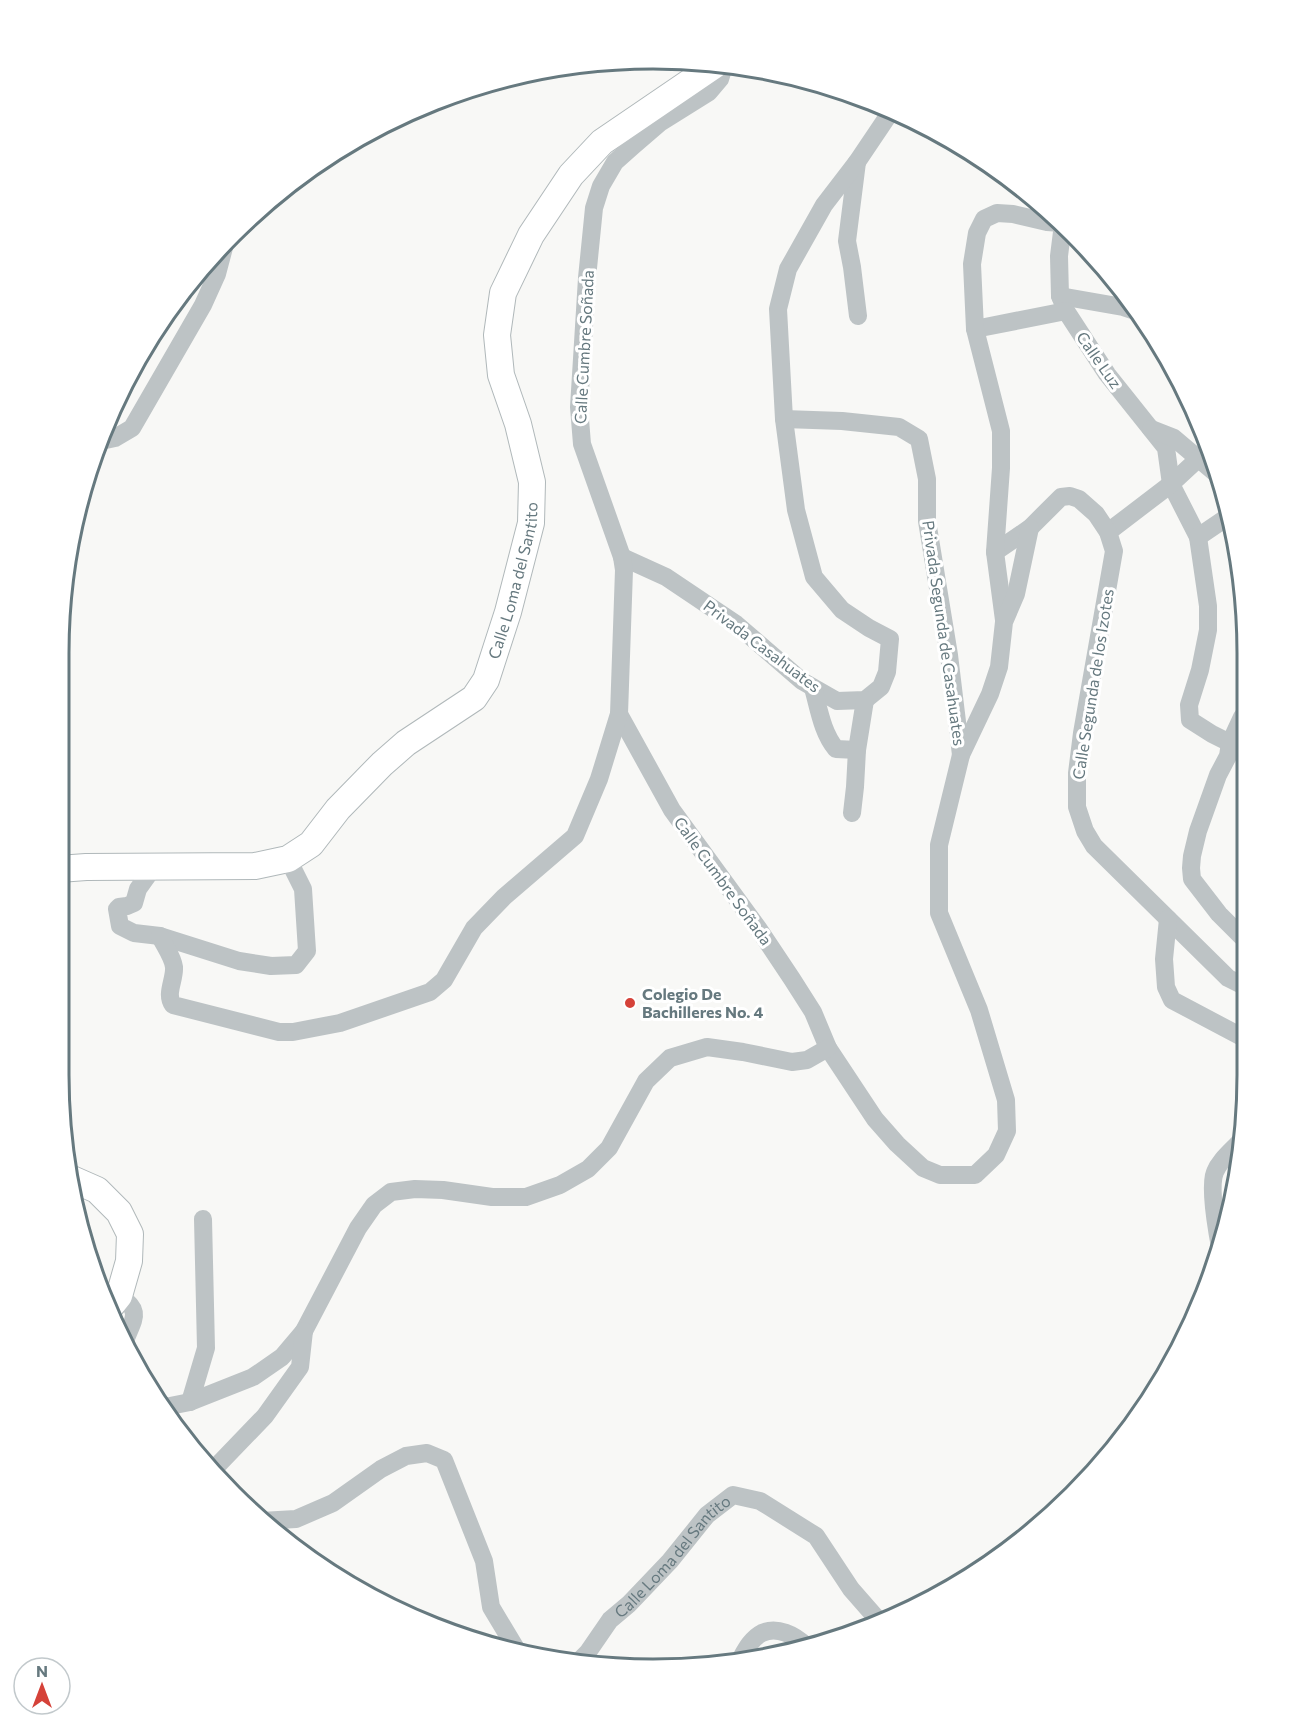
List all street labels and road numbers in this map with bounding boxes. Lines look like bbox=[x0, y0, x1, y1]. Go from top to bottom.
street label: Calle Cumbre Soñada bbox=[570, 270, 597, 424]
street label: Calle Luz bbox=[1073, 328, 1126, 392]
street label: Calle Loma del Santito bbox=[483, 502, 541, 661]
street label: Privada Segunda de Casahuates bbox=[919, 519, 970, 747]
street label: Calle Segunda de los Izotes bbox=[1068, 587, 1117, 781]
street label: Privada Casahuates bbox=[700, 596, 824, 696]
street label: Calle Cumbre Soñada bbox=[670, 813, 776, 949]
street label: Calle Loma del Santito bbox=[610, 1491, 734, 1621]

